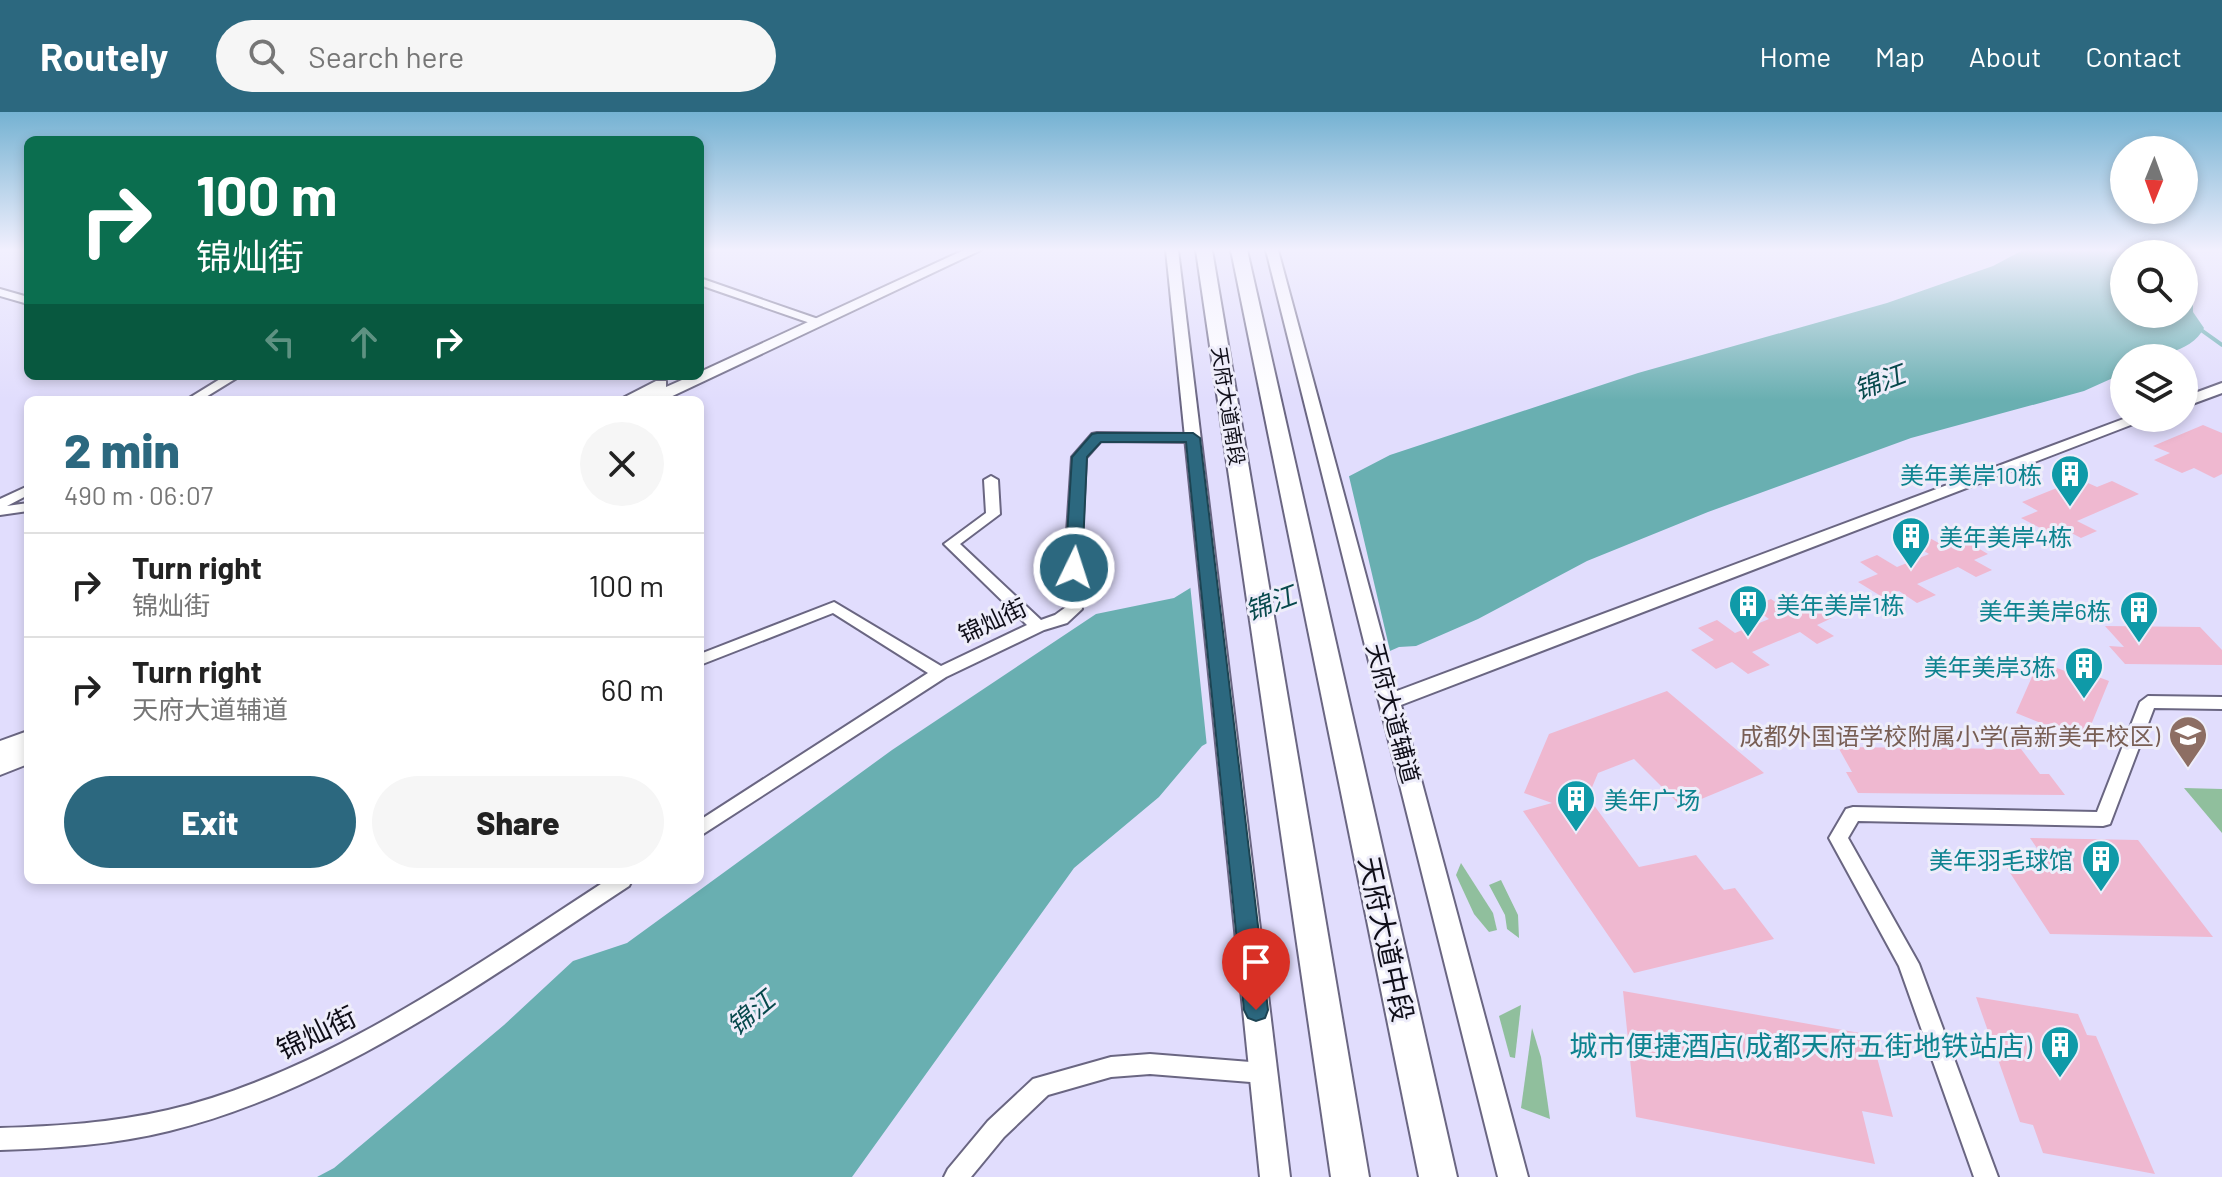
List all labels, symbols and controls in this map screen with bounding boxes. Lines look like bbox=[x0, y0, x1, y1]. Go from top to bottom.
search box bbox=[216, 20, 776, 92]
text: Routely bbox=[40, 33, 168, 79]
icon: search bbox=[244, 34, 288, 78]
text: Search here bbox=[308, 38, 464, 74]
text: Home bbox=[1760, 39, 1831, 73]
text: Map bbox=[1875, 39, 1925, 73]
text: About bbox=[1969, 39, 2041, 73]
text: Contact bbox=[2085, 39, 2182, 73]
north arrow bbox=[2110, 136, 2198, 224]
map controls bbox=[2110, 136, 2198, 432]
text: 100 m bbox=[196, 160, 338, 227]
icon: right bbox=[64, 168, 168, 272]
text: 锦灿街 bbox=[196, 234, 304, 277]
button: search bbox=[2110, 240, 2198, 328]
icon: left bbox=[258, 320, 302, 364]
icon: ahead bbox=[342, 320, 386, 364]
icon: right bbox=[426, 320, 470, 364]
button: layers bbox=[2110, 344, 2198, 432]
street label: 天府大道南段 bbox=[1208, 345, 1250, 467]
water label: 锦江 bbox=[1849, 357, 1912, 404]
text: 2 min bbox=[64, 420, 180, 478]
button: close bbox=[580, 422, 664, 506]
building icon: 美年美岸10栋 bbox=[2049, 453, 2091, 508]
place label: 美年美岸10栋 bbox=[1900, 460, 2042, 489]
text: 490 m · 06:07 bbox=[64, 479, 213, 510]
building icon: 美年美岸4栋 bbox=[1890, 515, 1932, 570]
place label: 美年美岸4栋 bbox=[1939, 522, 2072, 551]
position arrow bbox=[1032, 526, 1116, 610]
text: Turn right bbox=[132, 549, 262, 585]
icon: right bbox=[64, 563, 108, 607]
text: 100 m bbox=[589, 567, 664, 603]
water label: 锦江 bbox=[1240, 578, 1303, 625]
building icon: 美年美岸1栋 bbox=[1727, 583, 1769, 638]
text: 锦灿街 bbox=[132, 589, 210, 620]
building icon: 美年美岸6栋 bbox=[2118, 589, 2160, 644]
place label: 美年美岸1栋 bbox=[1776, 590, 1904, 619]
street label: 锦灿街 bbox=[953, 592, 1031, 648]
place label: 美年美岸6栋 bbox=[1979, 596, 2111, 625]
street label: 天府大道辅道 bbox=[1361, 640, 1427, 786]
building icon: 美年美岸3栋 bbox=[2063, 645, 2105, 700]
place label: 美年美岸3栋 bbox=[1924, 652, 2056, 681]
text: Turn right bbox=[132, 653, 262, 689]
icon: right bbox=[64, 667, 108, 711]
text: 60 m bbox=[601, 671, 664, 707]
text: 天府大道辅道 bbox=[132, 693, 288, 724]
school or university icon: 成都外国语学校附属小学(高新美年校区) bbox=[2167, 714, 2209, 769]
place label: 成都外国语学校附属小学(高新美年校区) bbox=[1739, 721, 2161, 750]
button: Exit bbox=[64, 776, 356, 868]
button: Share bbox=[372, 776, 664, 868]
building icon: 美年广场 bbox=[1555, 778, 1597, 833]
place label: 美年广场 bbox=[1604, 785, 1700, 814]
building icon: 美年羽毛球馆 bbox=[2080, 838, 2122, 893]
place label: 美年羽毛球馆 bbox=[1929, 845, 2073, 874]
street label: 天府大道中段 bbox=[1353, 853, 1421, 1025]
pin bbox=[1222, 928, 1290, 1010]
icon: arrive bbox=[1234, 940, 1278, 984]
water label: 锦江 bbox=[720, 981, 782, 1041]
street label: 锦灿街 bbox=[271, 998, 361, 1066]
building icon: 城市便捷酒店(成都天府五街地铁站店) bbox=[2039, 1024, 2081, 1079]
place label: 城市便捷酒店(成都天府五街地铁站店) bbox=[1569, 1028, 2033, 1062]

